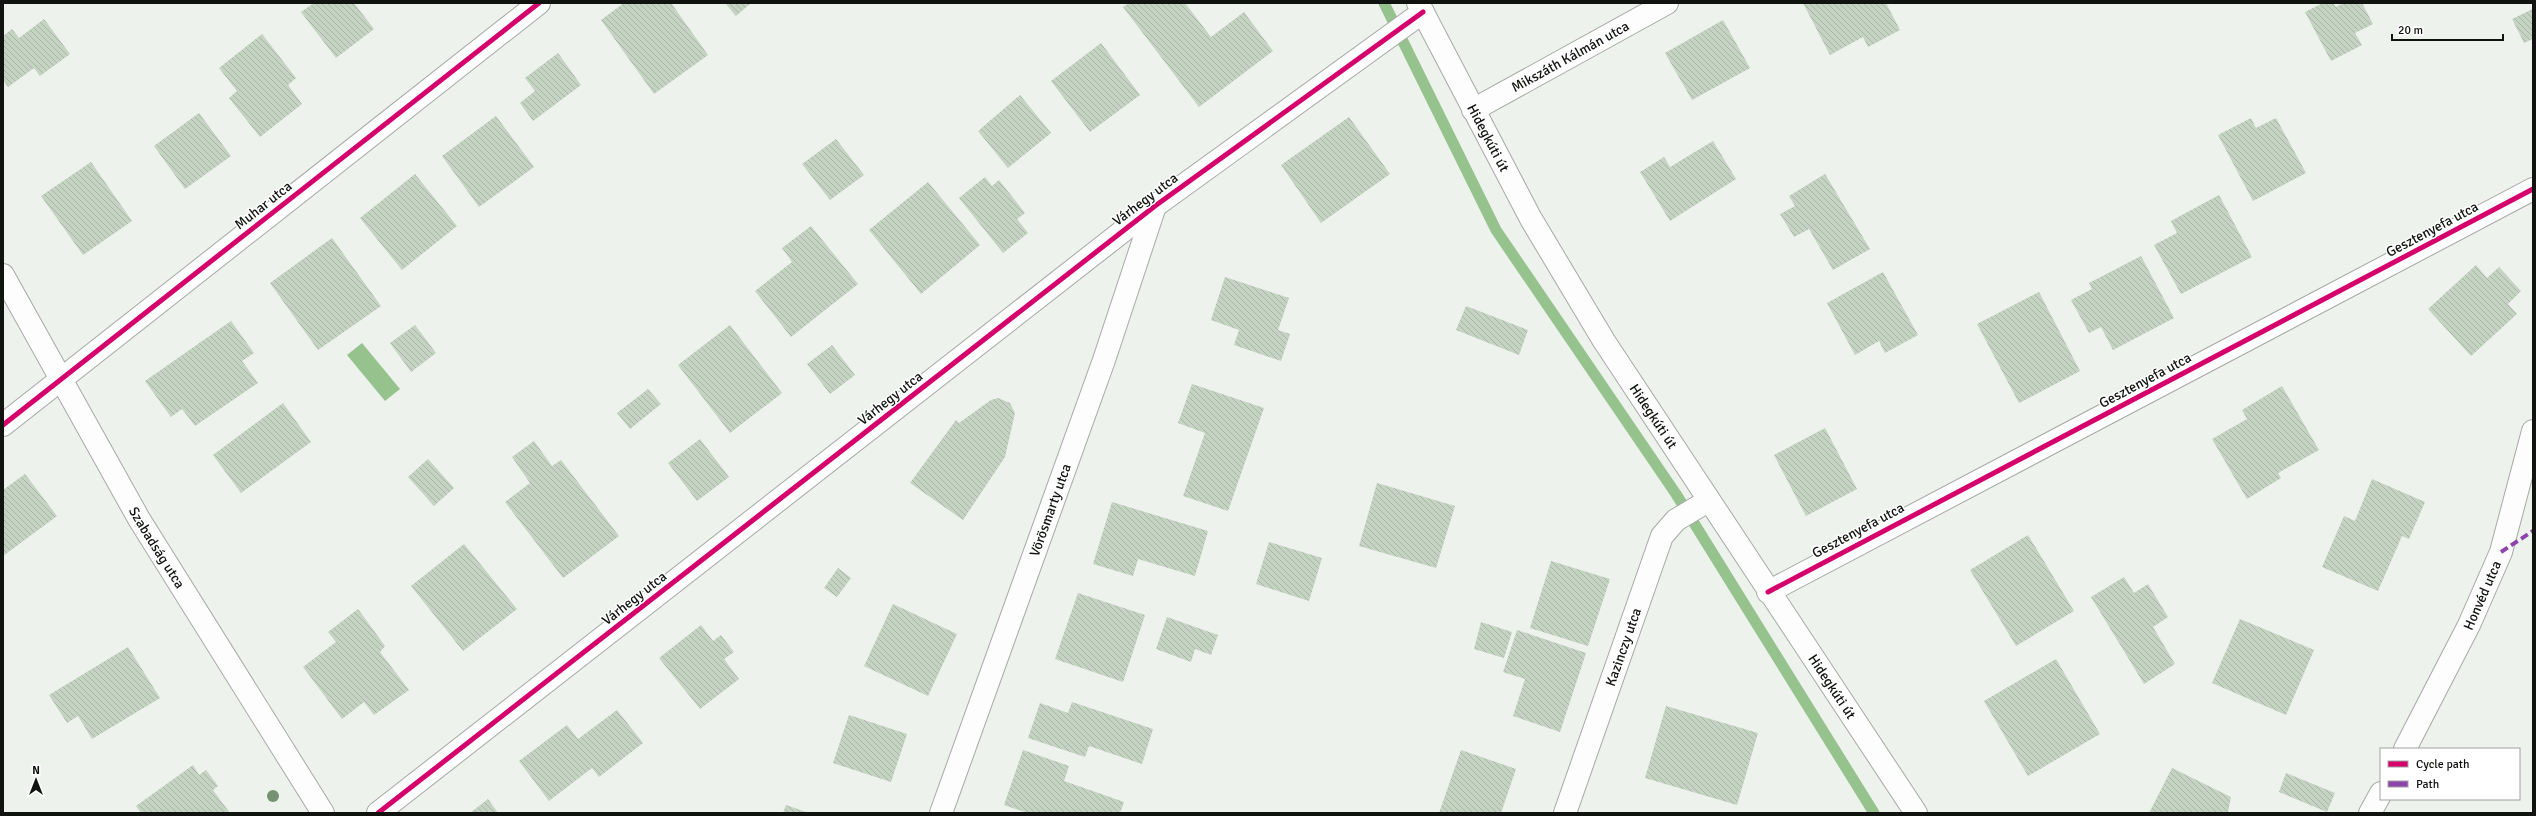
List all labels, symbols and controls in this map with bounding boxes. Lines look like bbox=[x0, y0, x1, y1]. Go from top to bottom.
scale bar bbox=[2392, 16, 2503, 42]
street label: Mikszáth Kálmán utca bbox=[1509, 18, 1632, 96]
text: 20 m bbox=[2398, 23, 2423, 38]
street label: Hidegkúti út bbox=[1463, 101, 1513, 175]
street label: Várhegy utca bbox=[1109, 169, 1181, 230]
street label: Muhar utca bbox=[231, 178, 295, 233]
street label: Gesztenyefa utca bbox=[2383, 198, 2481, 261]
street label: Gesztenyefa utca bbox=[2096, 349, 2194, 412]
street label: Várhegy utca bbox=[855, 368, 926, 429]
street label: Hidegkúti út bbox=[1626, 381, 1681, 452]
street label: Vörösmarty utca bbox=[1026, 461, 1075, 559]
street label: Gesztenyefa utca bbox=[1809, 499, 1907, 562]
street label: Szabadság utca bbox=[125, 504, 188, 592]
street label: Honvéd utca bbox=[2460, 558, 2505, 633]
street label: Várhegy utca bbox=[599, 568, 670, 629]
street label: Kazinczy utca bbox=[1602, 606, 1645, 688]
street label: Hidegkúti út bbox=[1804, 651, 1859, 722]
legend bbox=[2380, 748, 2520, 800]
text: Cycle path bbox=[2416, 757, 2469, 772]
north arrow bbox=[16, 760, 56, 800]
text: N bbox=[32, 764, 40, 777]
text: Path bbox=[2416, 777, 2439, 792]

